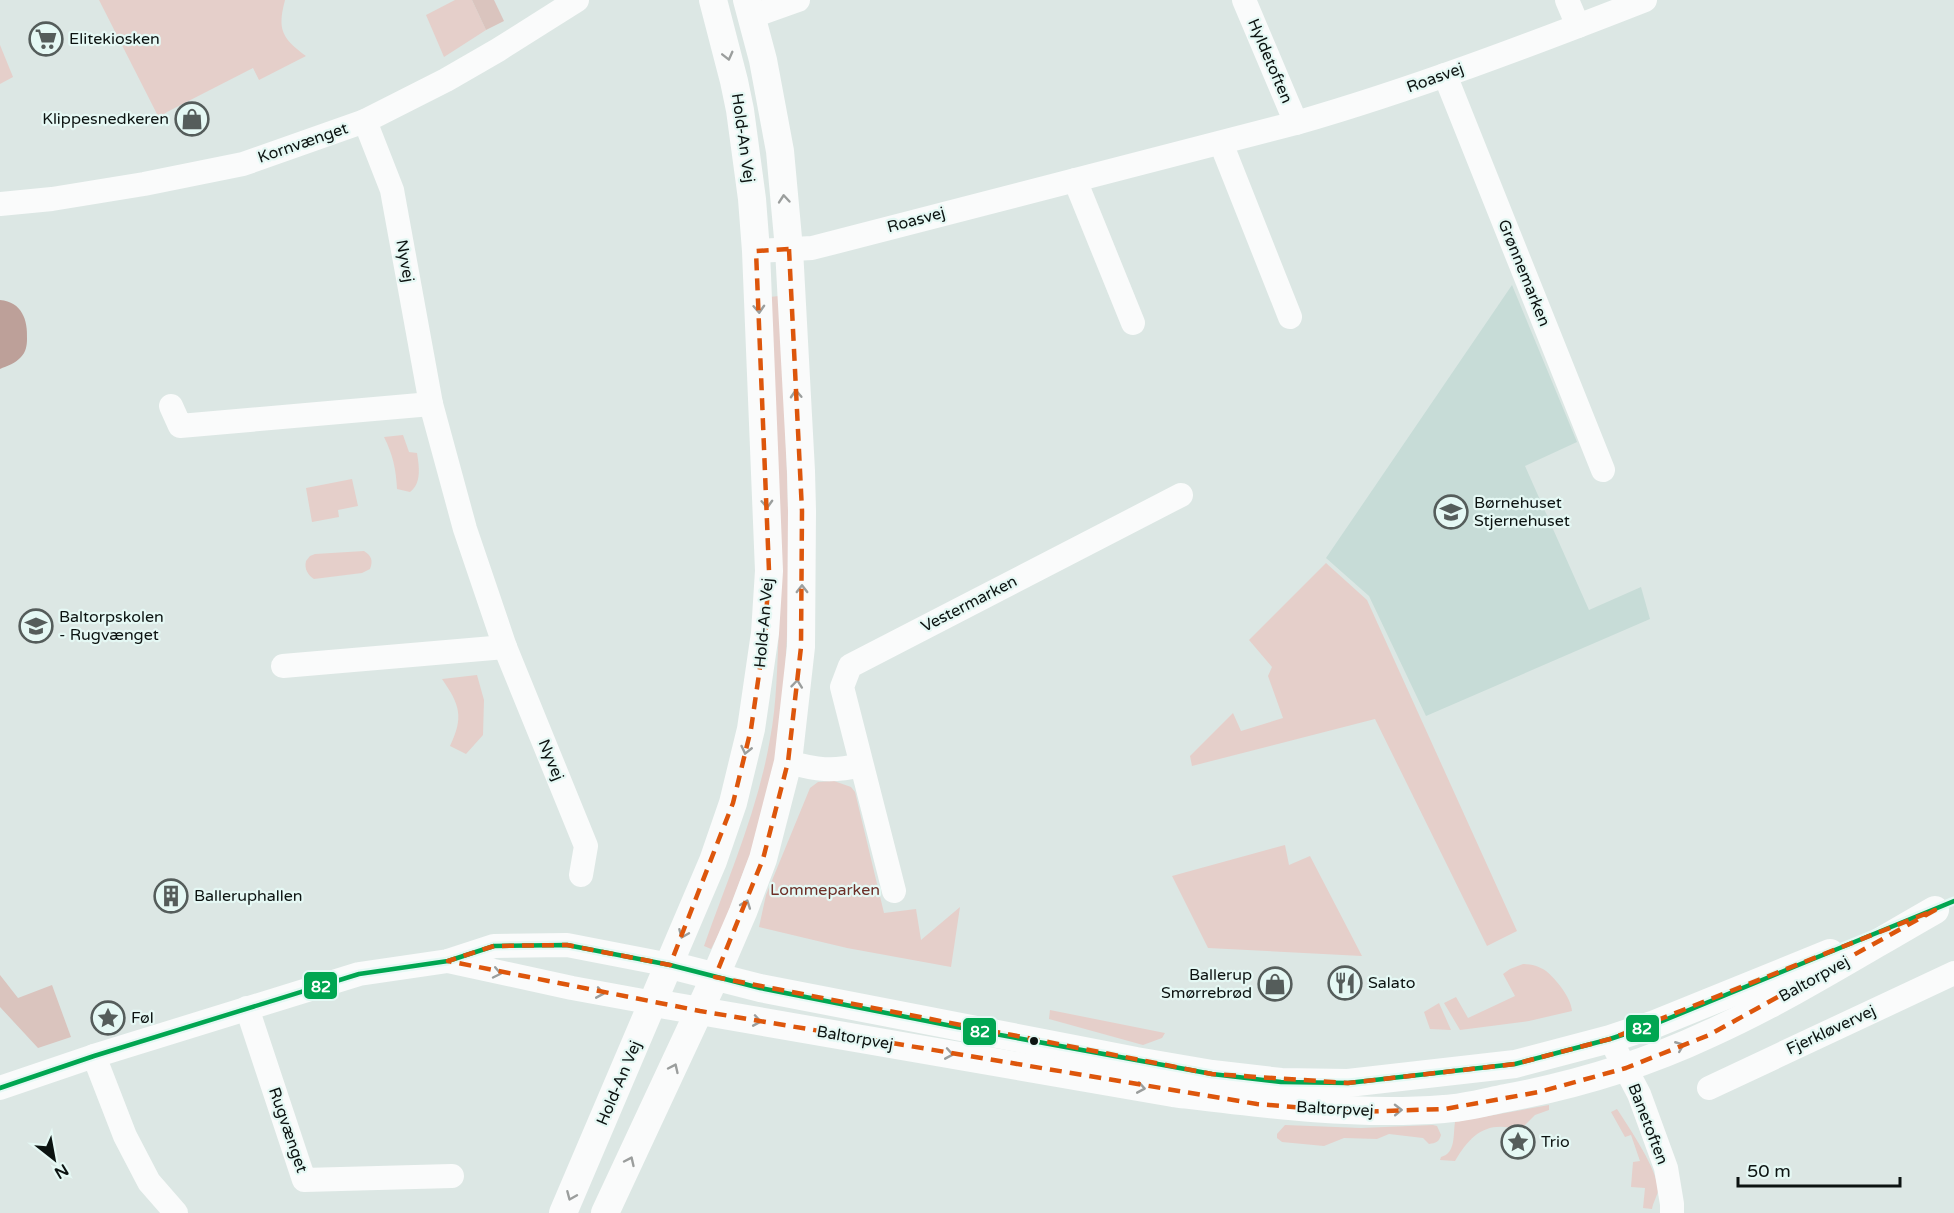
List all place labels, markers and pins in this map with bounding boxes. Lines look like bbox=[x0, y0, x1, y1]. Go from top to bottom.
supermarket icon: Elitekiosken bbox=[28, 21, 64, 57]
place label: Elitekiosken bbox=[69, 29, 160, 49]
shop icon: Klippesnedkeren bbox=[174, 101, 210, 137]
place label: Klippesnedkeren bbox=[42, 109, 169, 129]
place label: Børnehuset Stjernehuset bbox=[1474, 493, 1570, 531]
school or university icon: Børnehuset Stjernehuset bbox=[1433, 494, 1469, 530]
place label: Baltorpskolen - Rugvænget bbox=[59, 607, 164, 645]
school or university icon: Baltorpskolen - Rugvænget bbox=[18, 608, 54, 644]
building icon: Balleruphallen bbox=[153, 878, 189, 914]
place label: Balleruphallen bbox=[194, 886, 303, 906]
place label: Ballerup Smørrebrød bbox=[1161, 965, 1252, 1003]
restaurant icon: Salato bbox=[1327, 965, 1363, 1001]
shop icon: Ballerup Smørrebrød bbox=[1257, 966, 1293, 1002]
place label: Salato bbox=[1368, 973, 1415, 993]
place icon: Føl bbox=[90, 1000, 126, 1036]
place label: Føl bbox=[131, 1008, 154, 1028]
unlabelled marker bbox=[1028, 1035, 1040, 1047]
place icon: Trio bbox=[1500, 1124, 1536, 1160]
place label: Trio bbox=[1541, 1132, 1570, 1152]

